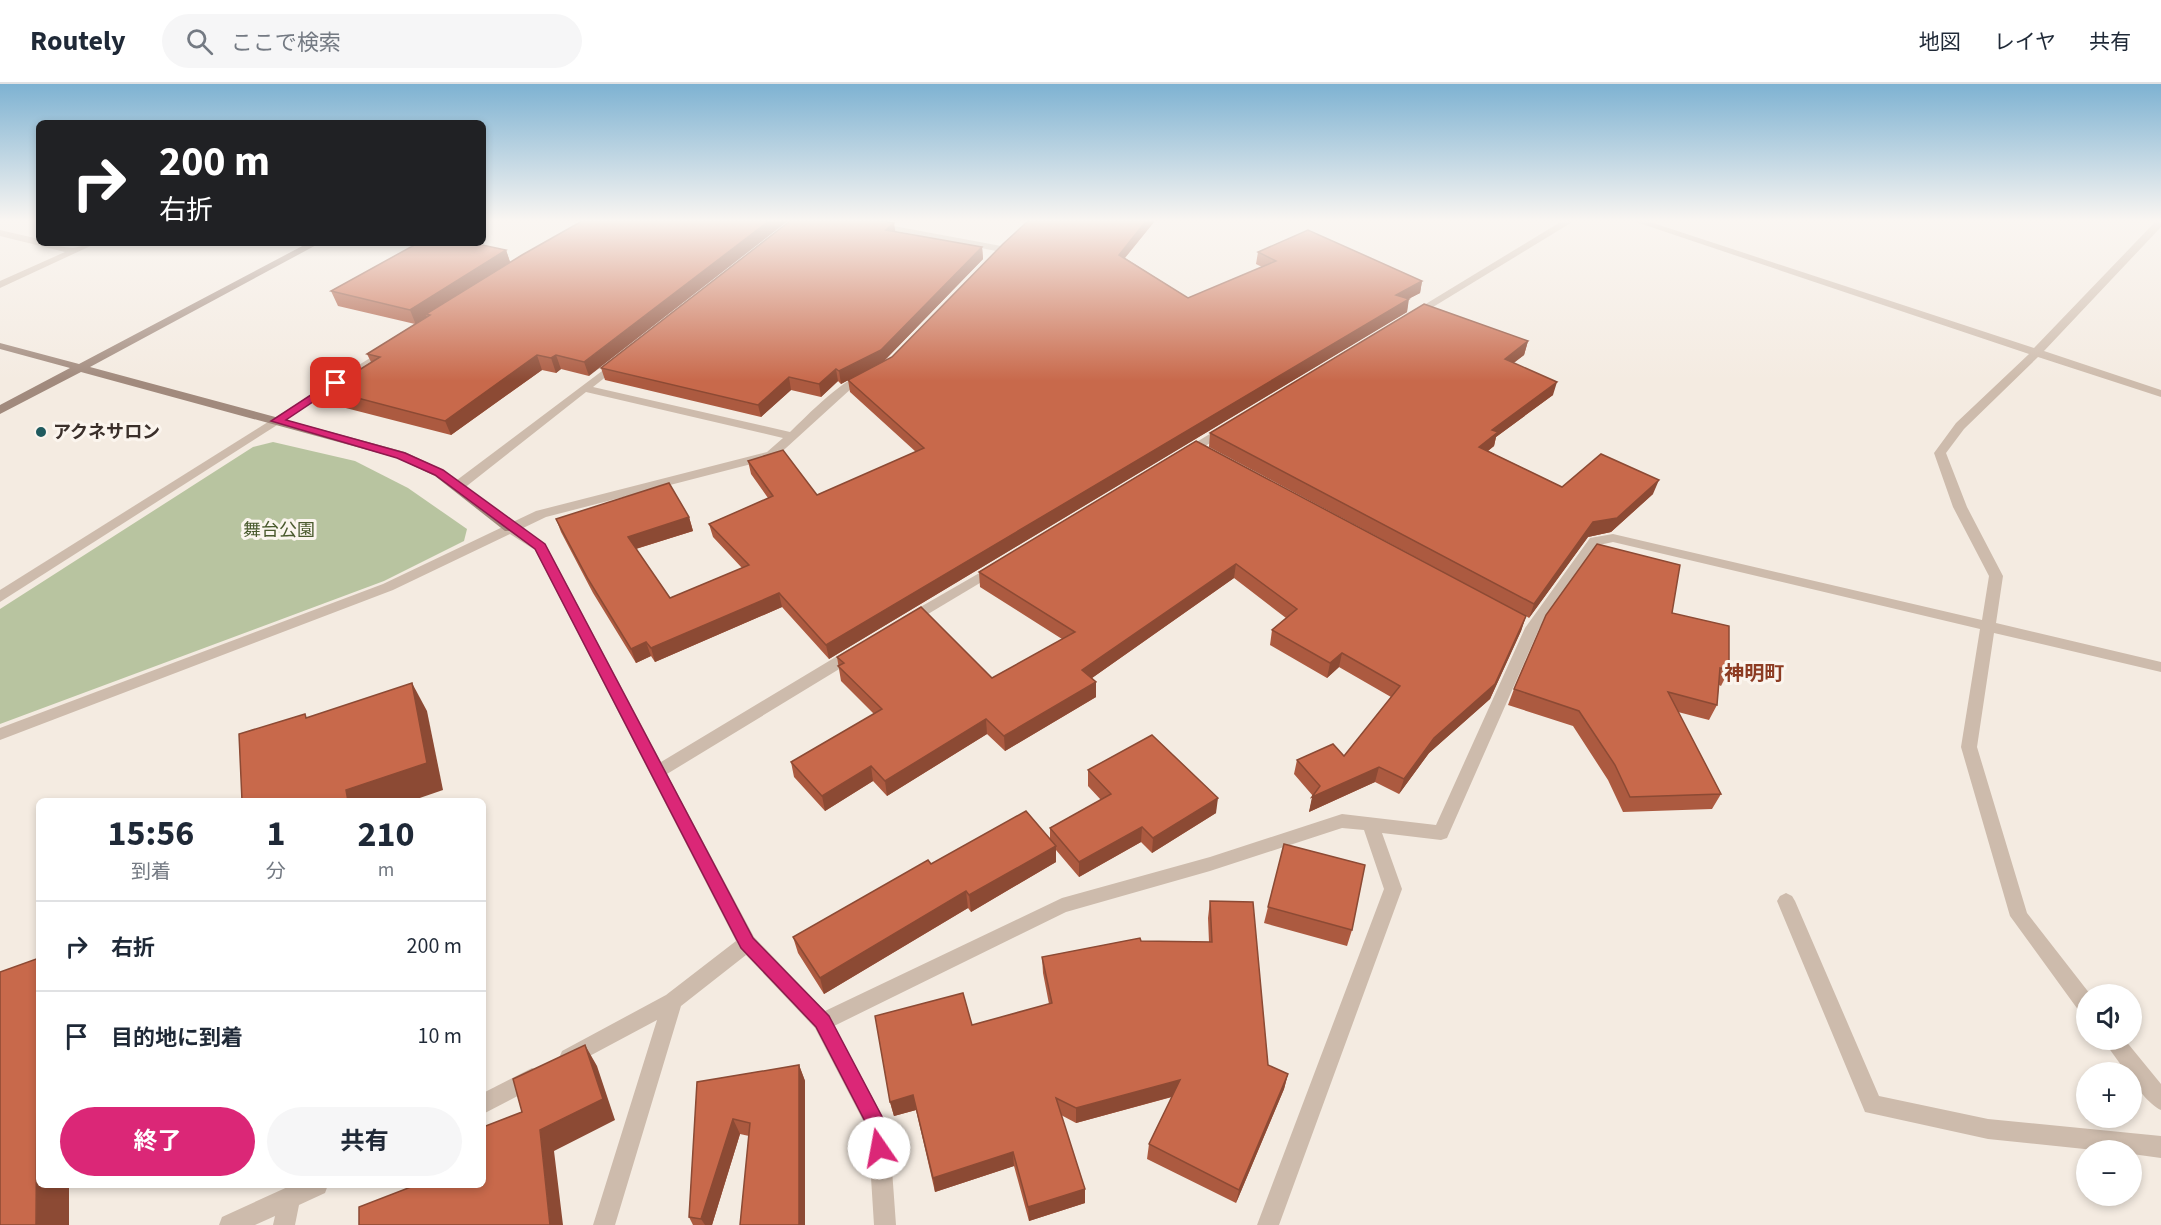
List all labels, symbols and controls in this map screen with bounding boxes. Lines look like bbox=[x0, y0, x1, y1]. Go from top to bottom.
search box bbox=[162, 14, 582, 68]
text: Routely bbox=[30, 21, 126, 61]
icon: search bbox=[183, 25, 216, 58]
text: ここで検索 bbox=[231, 27, 341, 59]
text: 地図 bbox=[1919, 27, 1961, 57]
text: レイヤ bbox=[1994, 27, 2056, 57]
text: 共有 bbox=[2089, 27, 2131, 57]
text: 200 m bbox=[159, 132, 270, 192]
icon: right bbox=[60, 144, 138, 222]
text: 右折 bbox=[159, 191, 213, 230]
pin bbox=[310, 357, 361, 408]
icon: arrive bbox=[319, 366, 352, 399]
place label: アクネサロン bbox=[53, 420, 160, 445]
marker: アクネサロン bbox=[34, 425, 48, 439]
park label: 舞台公園 bbox=[243, 518, 315, 543]
district label: 神明町 bbox=[1724, 660, 1784, 688]
text: 15:56 bbox=[108, 808, 194, 859]
text: 1 bbox=[266, 808, 285, 859]
text: 210 bbox=[357, 809, 414, 860]
text: m bbox=[378, 856, 394, 884]
text: 到着 bbox=[131, 858, 171, 886]
text: 分 bbox=[266, 858, 286, 886]
icon: right bbox=[60, 930, 93, 963]
text: 200 m bbox=[407, 930, 462, 962]
text: 右折 bbox=[111, 932, 155, 964]
map controls bbox=[2076, 984, 2142, 1206]
button: sound bbox=[2076, 984, 2142, 1050]
icon: arrive bbox=[60, 1020, 93, 1053]
text: 10 m bbox=[417, 1020, 462, 1052]
text: 目的地に到着 bbox=[111, 1022, 243, 1054]
button: + bbox=[2076, 1062, 2142, 1128]
button: 終了 bbox=[60, 1107, 255, 1176]
button: 共有 bbox=[267, 1107, 462, 1176]
position arrow bbox=[847, 1116, 911, 1180]
button: − bbox=[2076, 1140, 2142, 1206]

